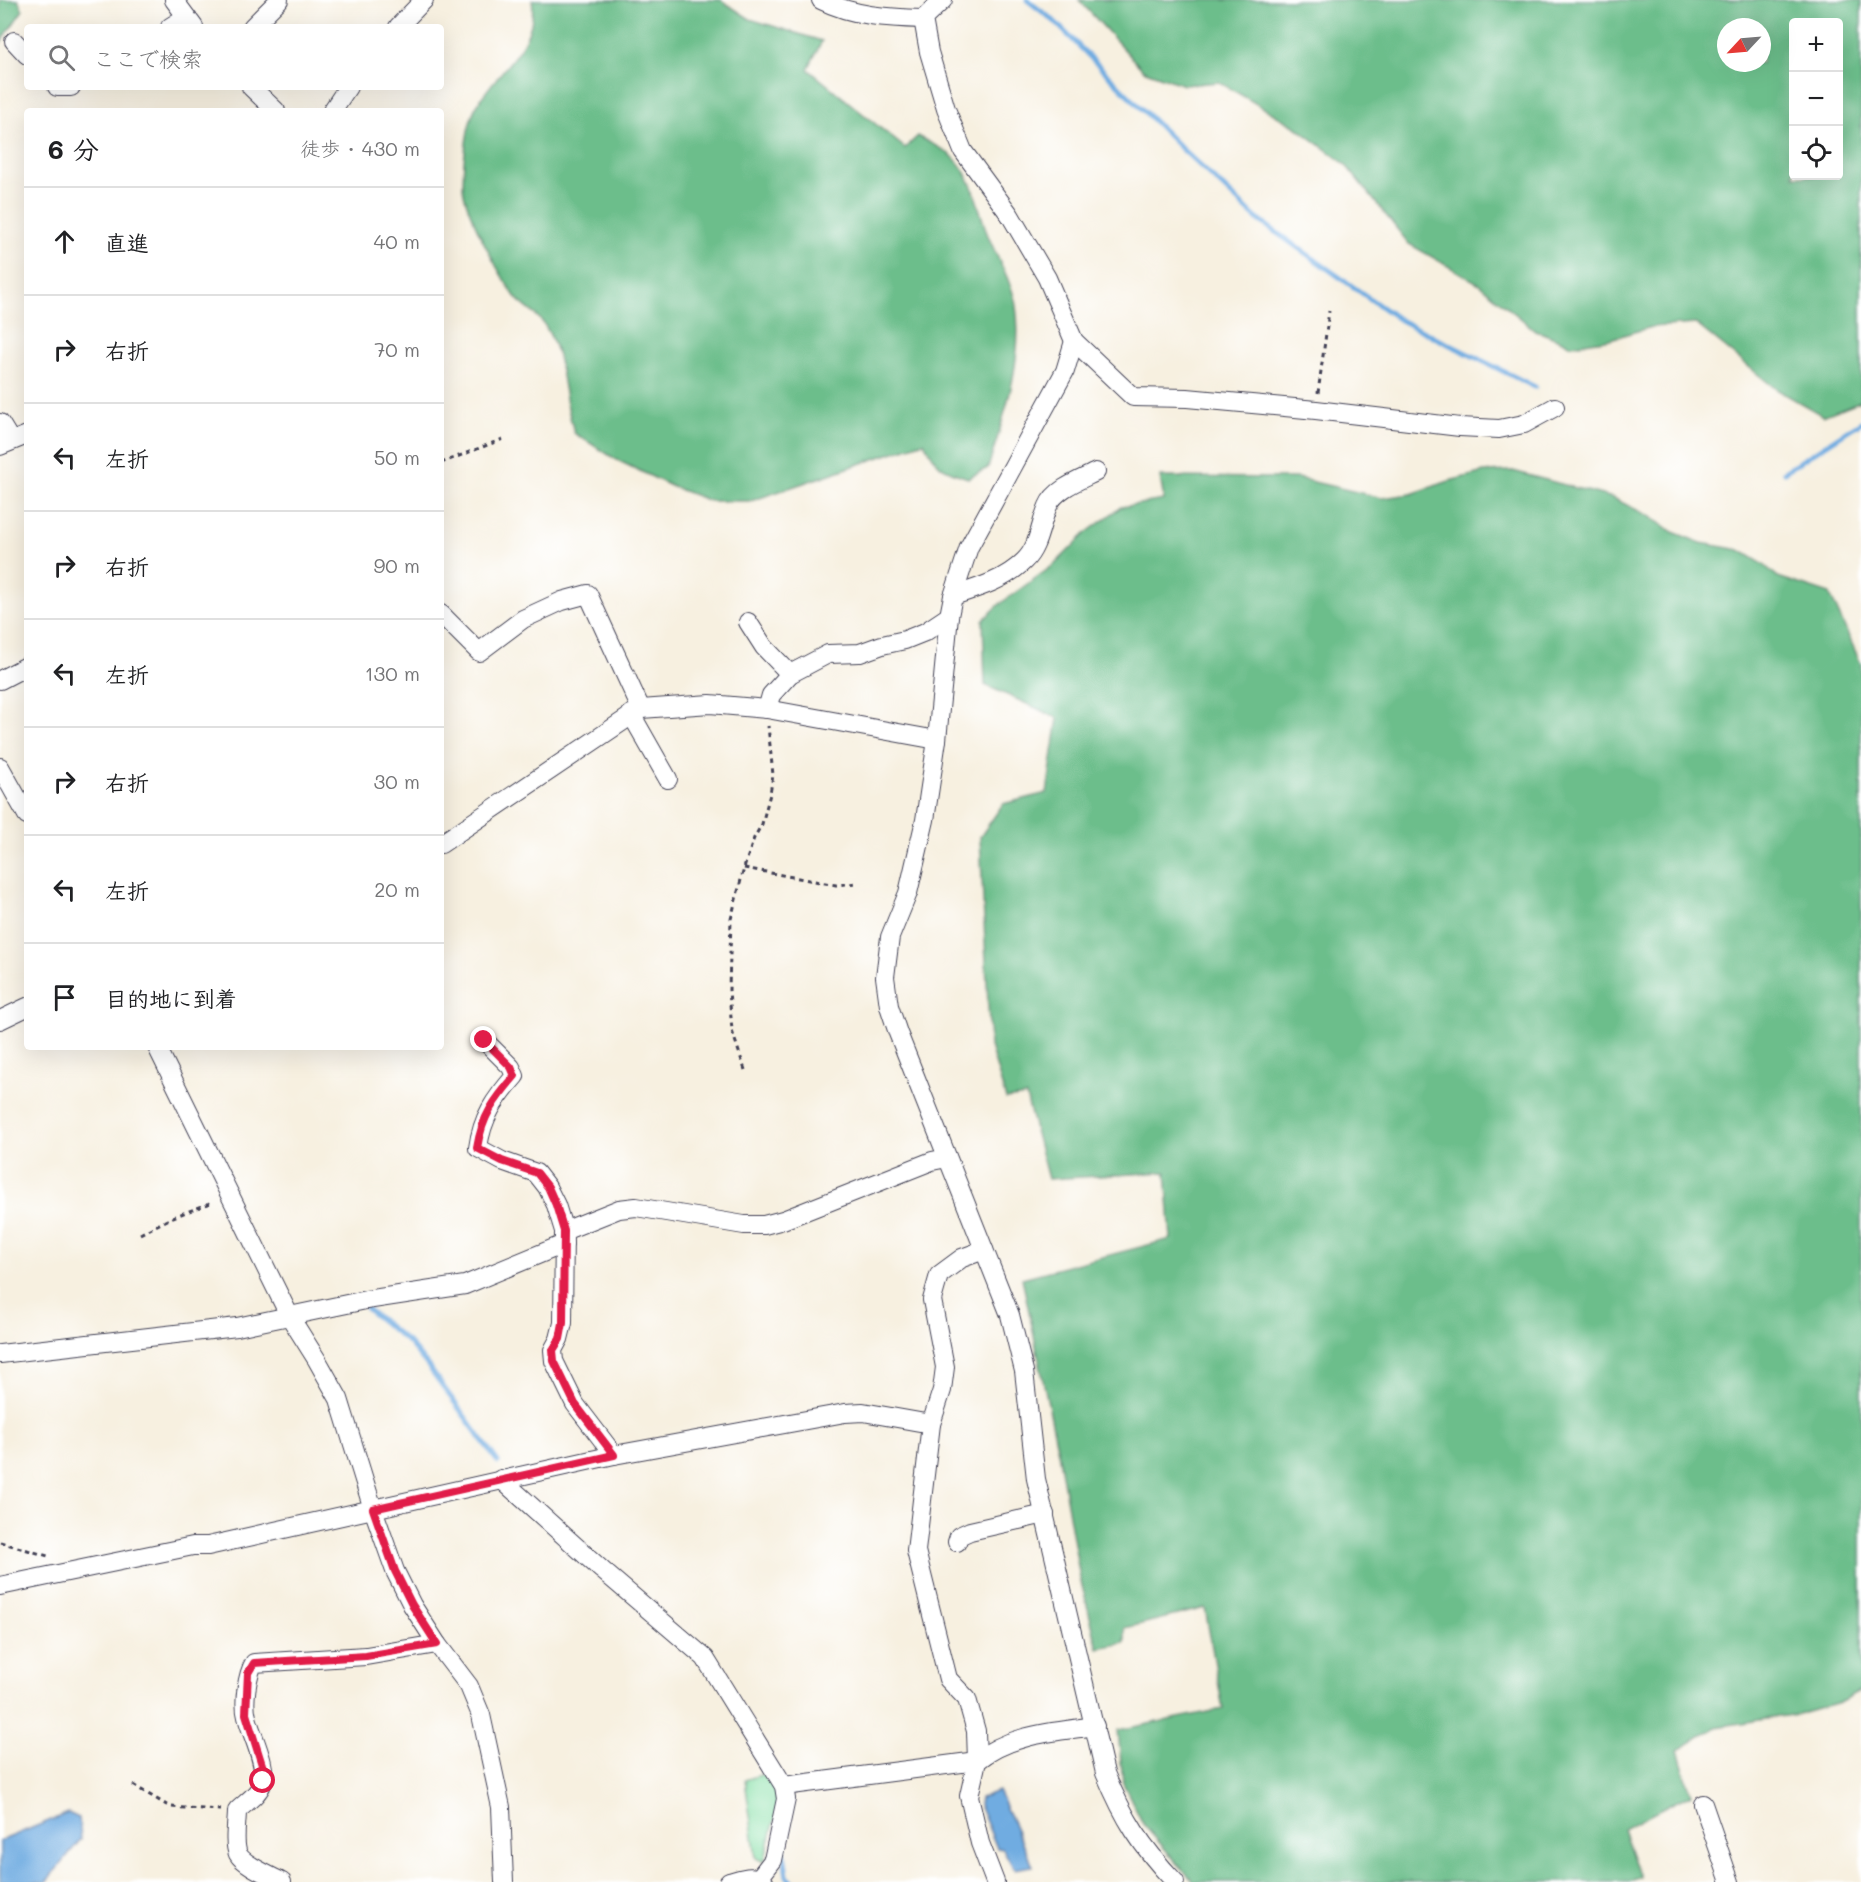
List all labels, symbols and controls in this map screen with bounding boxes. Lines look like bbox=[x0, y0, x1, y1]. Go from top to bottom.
north arrow bbox=[1717, 18, 1771, 72]
map controls bbox=[1789, 18, 1843, 180]
button: + bbox=[1789, 18, 1843, 72]
search box bbox=[24, 24, 444, 90]
icon: search bbox=[45, 41, 78, 74]
text: ここで検索 bbox=[93, 44, 203, 73]
button: − bbox=[1789, 72, 1843, 126]
button: locate bbox=[1789, 126, 1843, 180]
text: 6 分 bbox=[48, 132, 99, 166]
text: 徒歩 · 430 m bbox=[300, 135, 420, 161]
icon: ahead bbox=[48, 225, 81, 258]
text: 直進 bbox=[105, 228, 149, 257]
text: 40 m bbox=[374, 228, 420, 254]
icon: right bbox=[48, 333, 81, 366]
text: 右折 bbox=[105, 336, 149, 365]
text: 70 m bbox=[374, 336, 420, 362]
icon: left bbox=[48, 441, 81, 474]
text: 左折 bbox=[105, 444, 149, 473]
text: 50 m bbox=[374, 444, 420, 470]
icon: right bbox=[48, 549, 81, 582]
text: 右折 bbox=[105, 552, 149, 581]
text: 90 m bbox=[374, 552, 420, 578]
icon: left bbox=[48, 657, 81, 690]
text: 左折 bbox=[105, 660, 149, 689]
text: 130 m bbox=[365, 660, 420, 686]
icon: right bbox=[48, 765, 81, 798]
text: 右折 bbox=[105, 768, 149, 797]
text: 30 m bbox=[374, 768, 420, 794]
icon: left bbox=[48, 873, 81, 906]
text: 左折 bbox=[105, 876, 149, 905]
text: 20 m bbox=[374, 876, 420, 902]
icon: arrive bbox=[48, 981, 81, 1014]
text: 目的地に到着 bbox=[105, 984, 237, 1013]
route end bbox=[470, 1026, 496, 1052]
route start bbox=[249, 1767, 275, 1793]

